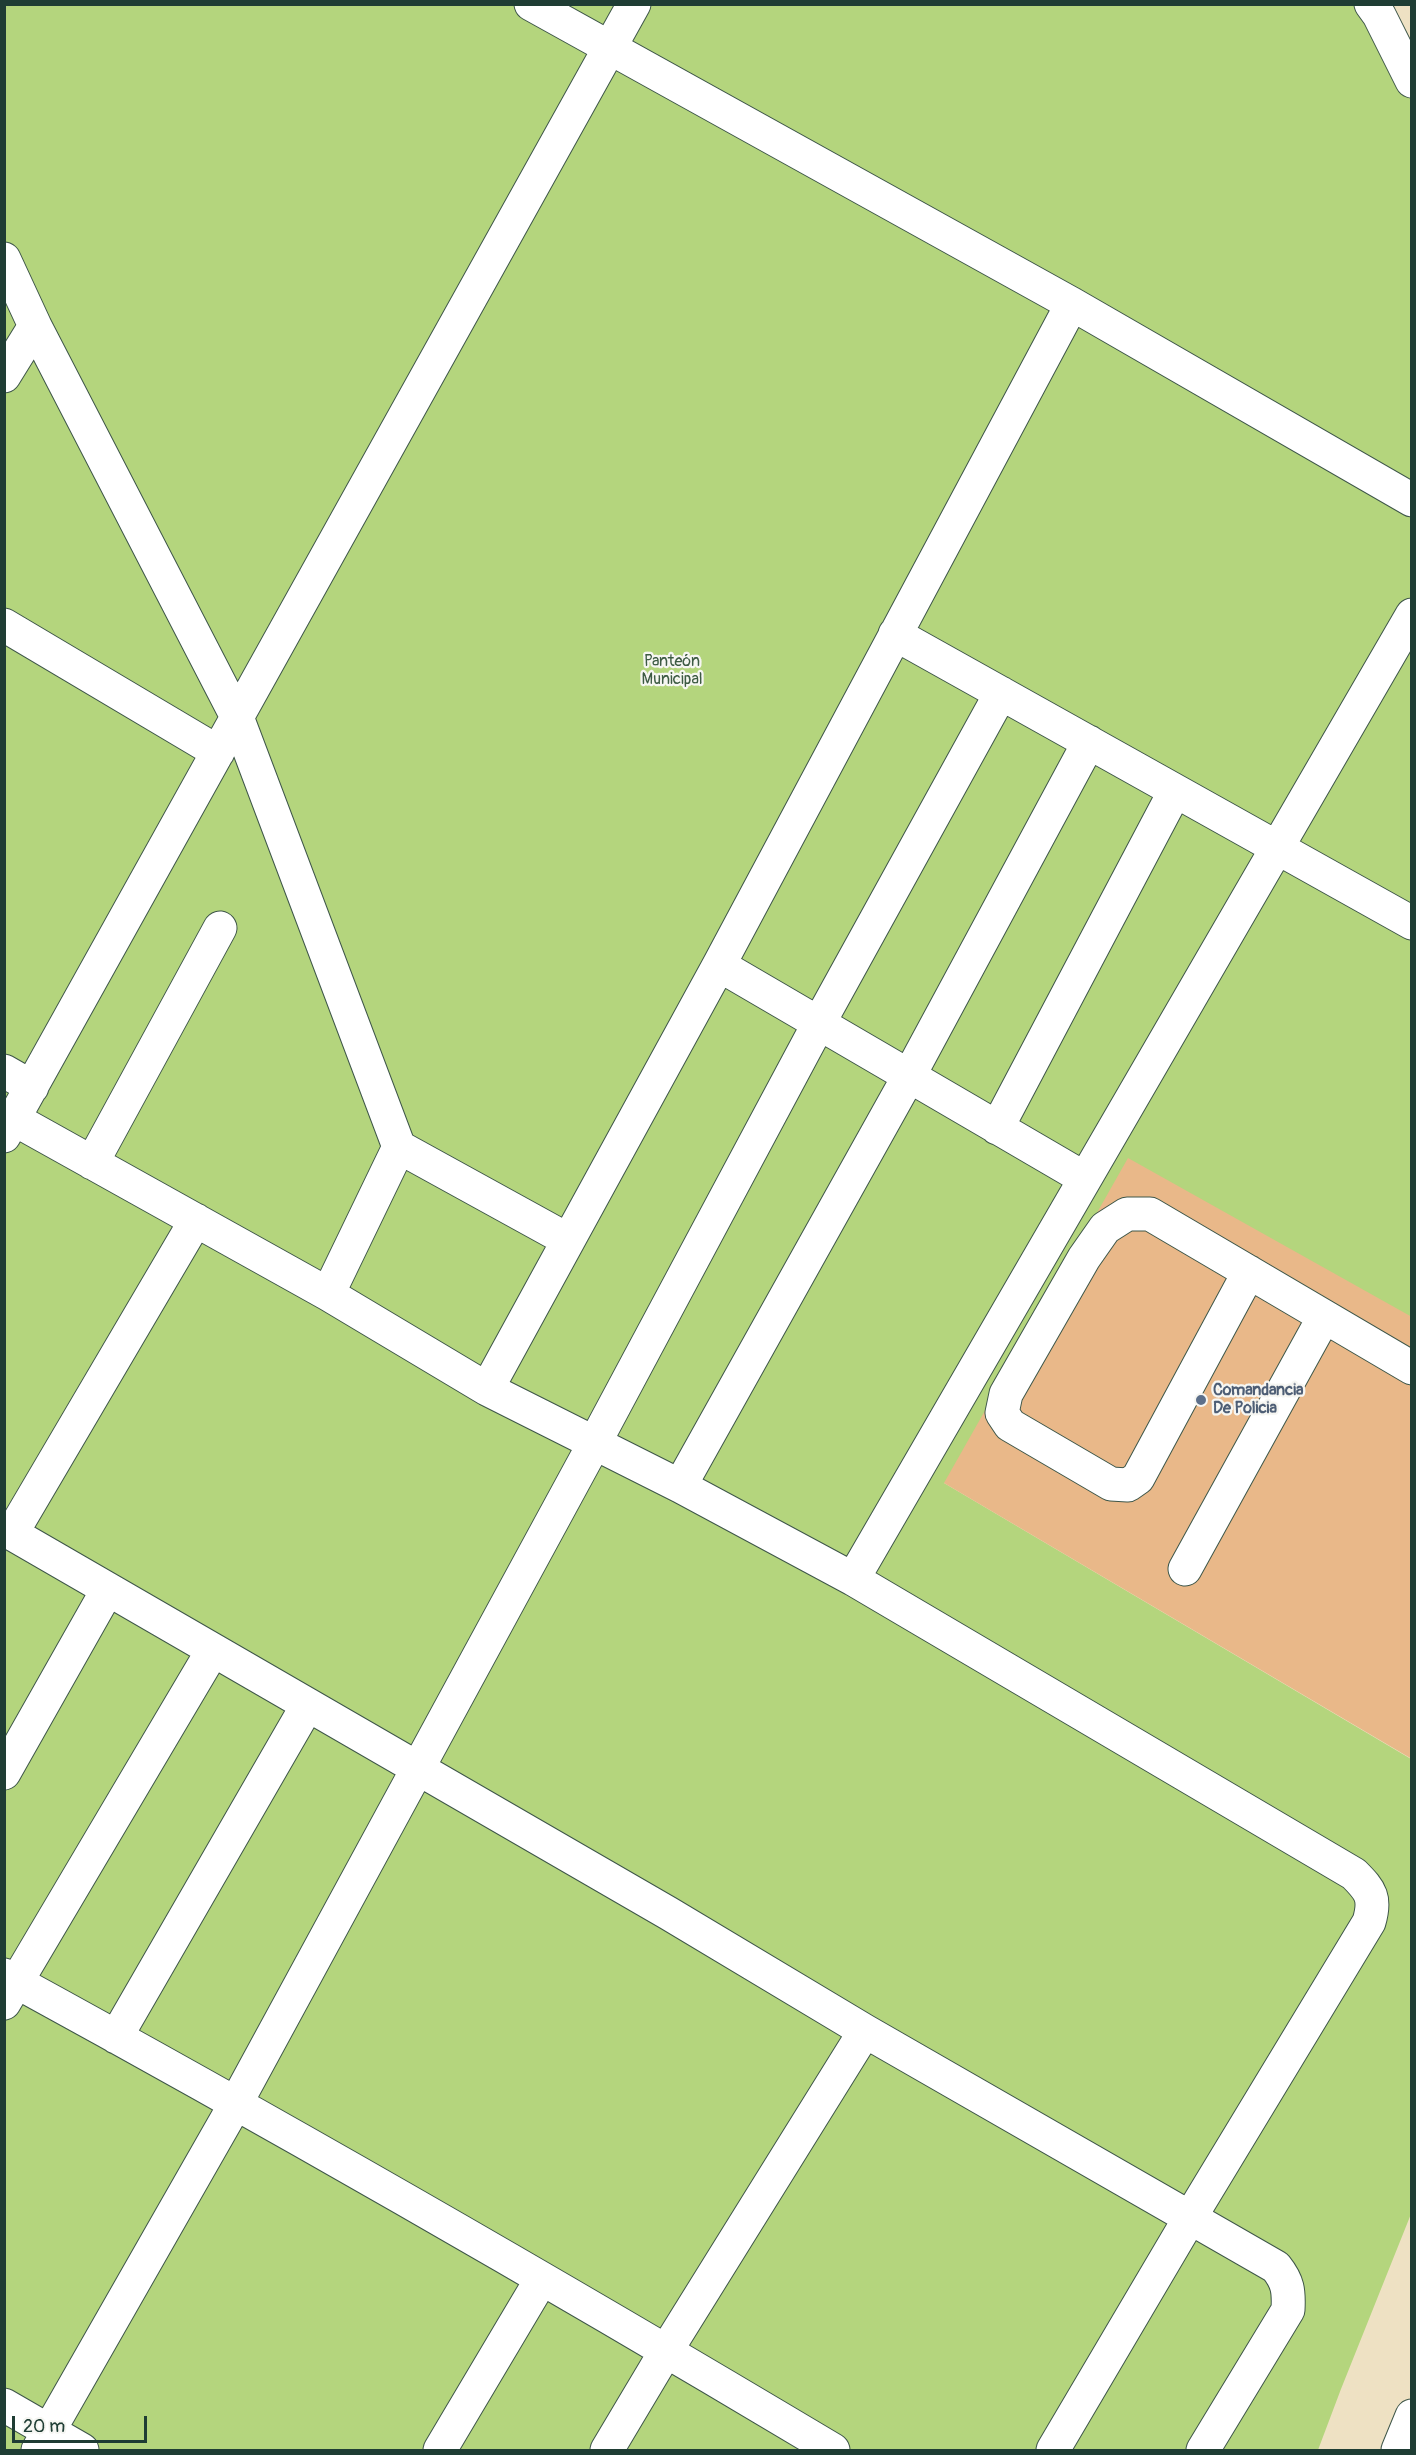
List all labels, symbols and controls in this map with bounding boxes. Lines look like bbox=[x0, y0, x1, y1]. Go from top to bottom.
park label: Panteón Municipal bbox=[641, 652, 703, 690]
place label: Comandancia De Policia bbox=[1213, 1381, 1303, 1419]
marker: Comandancia De Policia bbox=[1194, 1393, 1208, 1407]
scale bar bbox=[15, 2404, 150, 2442]
text: 20 m bbox=[23, 2415, 65, 2438]

